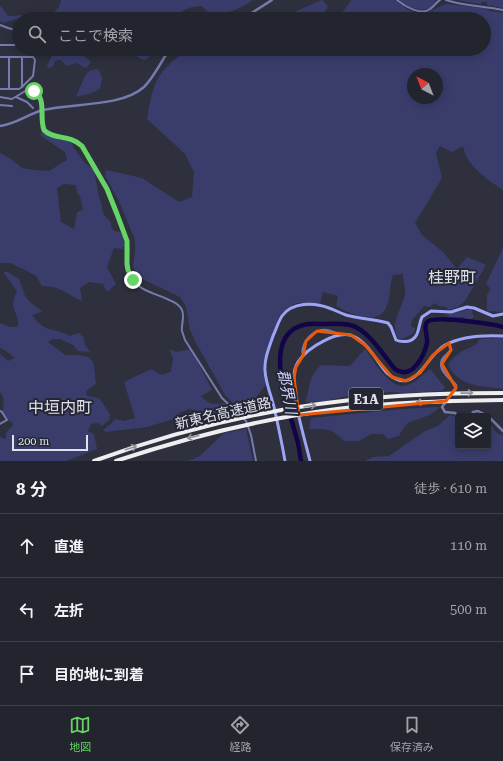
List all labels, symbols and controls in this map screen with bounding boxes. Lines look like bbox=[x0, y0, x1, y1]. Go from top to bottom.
search box bbox=[12, 12, 491, 56]
icon: search bbox=[26, 23, 48, 45]
text: ここで検索 bbox=[58, 27, 133, 45]
north arrow bbox=[407, 68, 443, 104]
route start bbox=[25, 82, 43, 100]
district label: 桂野町 bbox=[428, 268, 476, 287]
route end bbox=[124, 271, 142, 289]
water label: 郡界川 bbox=[274, 368, 301, 418]
road number: E1A bbox=[349, 388, 383, 410]
one-way arrow bbox=[460, 390, 473, 397]
street label: 新東名高速道路 bbox=[173, 394, 273, 432]
district label: 中垣内町 bbox=[28, 398, 92, 417]
one-way arrow bbox=[416, 398, 429, 406]
one-way arrow bbox=[303, 402, 316, 410]
map controls bbox=[455, 413, 491, 449]
button: layers bbox=[455, 413, 491, 449]
scale bar bbox=[12, 433, 88, 452]
one-way arrow bbox=[187, 434, 200, 442]
text: 200 m bbox=[18, 435, 49, 448]
one-way arrow bbox=[124, 444, 136, 452]
text: 8 分 bbox=[16, 479, 47, 499]
text: 徒歩 · 610 m bbox=[414, 481, 487, 496]
icon: ahead bbox=[16, 535, 38, 557]
text: 直進 bbox=[54, 538, 84, 556]
text: 110 m bbox=[450, 538, 487, 553]
icon: left bbox=[16, 599, 38, 621]
text: 左折 bbox=[54, 602, 84, 620]
text: 500 m bbox=[450, 602, 487, 617]
icon: arrive bbox=[16, 663, 38, 685]
text: 目的地に到着 bbox=[54, 666, 144, 684]
tab: 地図 bbox=[69, 714, 91, 754]
tab: 経路 bbox=[229, 714, 251, 754]
tab: 保存済み bbox=[390, 714, 434, 754]

